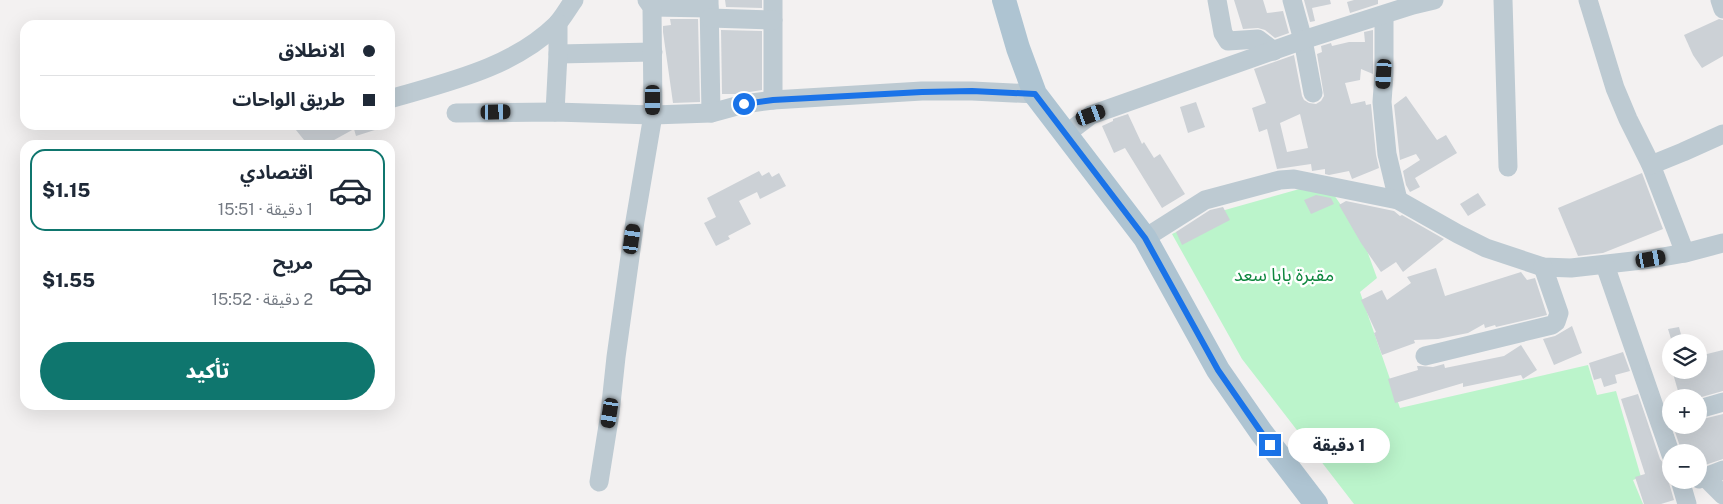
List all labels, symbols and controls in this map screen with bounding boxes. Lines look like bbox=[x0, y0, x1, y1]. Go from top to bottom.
text: الانطلاق bbox=[279, 39, 345, 61]
car bbox=[1375, 59, 1392, 89]
car bbox=[645, 85, 660, 115]
text: طريق الواحات bbox=[232, 88, 345, 110]
route start bbox=[733, 93, 755, 115]
car bbox=[1074, 103, 1107, 127]
car bbox=[480, 104, 511, 120]
text: اقتصادي bbox=[240, 161, 313, 183]
icon: car bbox=[328, 168, 373, 213]
text: $1.15 bbox=[42, 179, 90, 201]
text: 1 دقيقة · 15:51 bbox=[218, 200, 313, 219]
car bbox=[622, 223, 641, 255]
car bbox=[1634, 249, 1667, 269]
text: مريح bbox=[273, 251, 313, 273]
icon: car bbox=[328, 258, 373, 303]
park label: مقبرة بابا سعد bbox=[1234, 264, 1334, 286]
text: $1.55 bbox=[42, 269, 95, 291]
text: 2 دقيقة · 15:52 bbox=[212, 290, 313, 309]
map controls bbox=[1662, 334, 1707, 489]
button: layers bbox=[1662, 334, 1707, 379]
button: تأكيد bbox=[40, 342, 375, 400]
button: + bbox=[1662, 389, 1707, 434]
car bbox=[600, 397, 619, 429]
callout: 1 دقيقة bbox=[1288, 428, 1390, 462]
route end bbox=[1259, 434, 1281, 456]
text: 1 دقيقة bbox=[1313, 436, 1365, 455]
button: − bbox=[1662, 444, 1707, 489]

